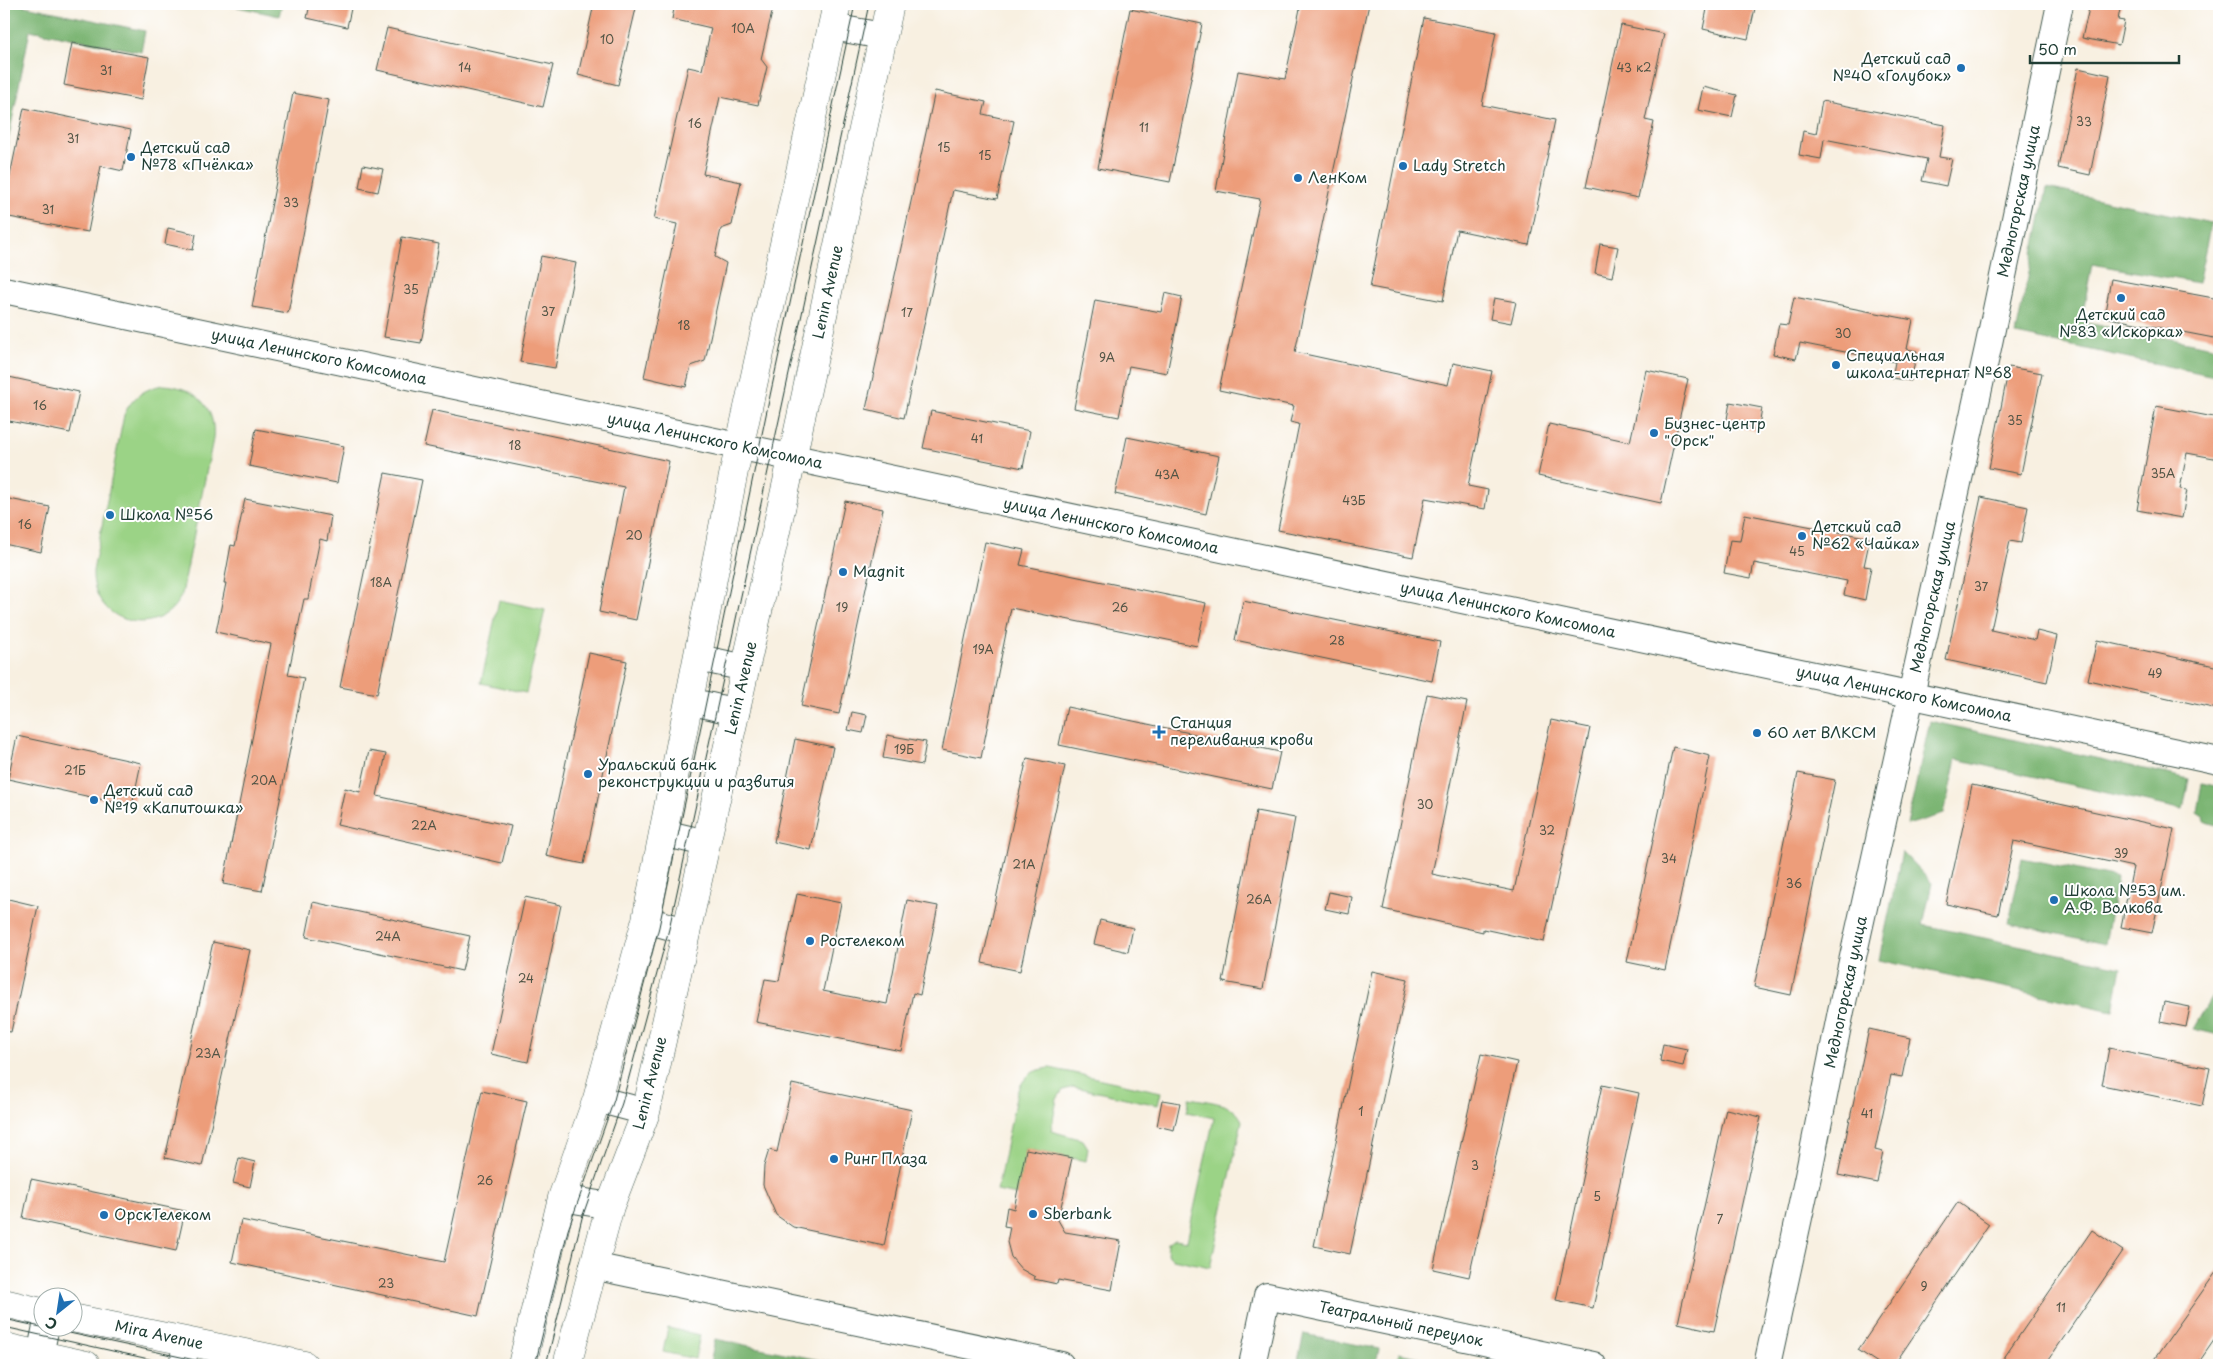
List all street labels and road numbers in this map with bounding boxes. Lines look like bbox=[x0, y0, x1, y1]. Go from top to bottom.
street label: Медногорская улица bbox=[1990, 122, 2045, 279]
street label: Lenin Avenue bbox=[805, 243, 848, 341]
street label: улица Ленинского Комсомола bbox=[209, 321, 430, 390]
street label: улица Ленинского Комсомола bbox=[605, 405, 826, 474]
street label: улица Ленинского Комсомола bbox=[1001, 490, 1222, 559]
street label: Медногорская улица bbox=[1903, 518, 1960, 675]
street label: улица Ленинского Комсомола bbox=[1398, 574, 1619, 643]
street label: Lenin Avenue bbox=[718, 639, 761, 737]
street label: улица Ленинского Комсомола bbox=[1794, 658, 2015, 727]
street label: Медногорская улица bbox=[1817, 913, 1872, 1070]
street label: Lenin Avenue bbox=[626, 1034, 671, 1132]
street label: Театральный переулок bbox=[1317, 1294, 1486, 1351]
street label: Mira Avenue bbox=[113, 1313, 206, 1354]

